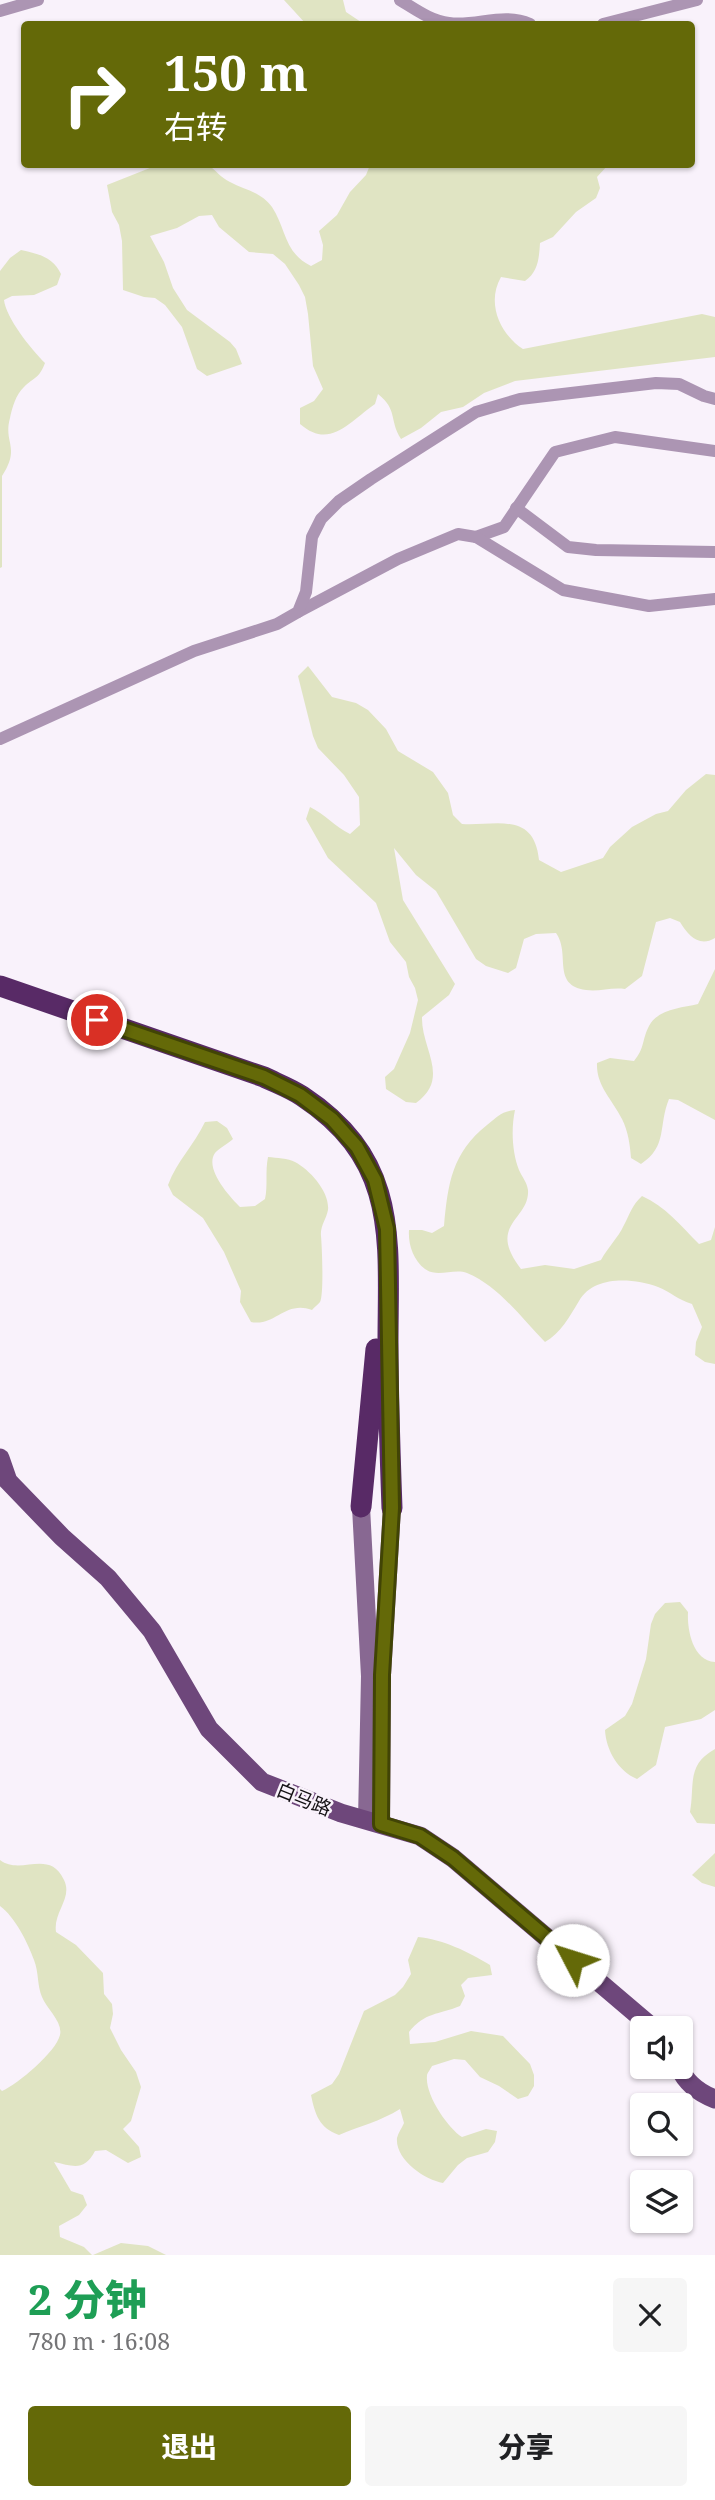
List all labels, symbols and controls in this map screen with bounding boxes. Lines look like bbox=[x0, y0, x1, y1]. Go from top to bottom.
text: 150 m bbox=[164, 39, 308, 105]
icon: right bbox=[49, 49, 140, 140]
text: 右转 bbox=[164, 105, 228, 148]
pin bbox=[67, 990, 127, 1050]
icon: arrive bbox=[78, 1001, 116, 1039]
street label: 白马路 bbox=[273, 1776, 335, 1822]
position arrow bbox=[536, 1923, 610, 1997]
map controls bbox=[630, 2016, 693, 2233]
button: sound bbox=[630, 2016, 693, 2079]
button: search bbox=[630, 2093, 693, 2156]
button: layers bbox=[630, 2170, 693, 2233]
text: 2 分钟 bbox=[28, 2270, 147, 2327]
button: close bbox=[613, 2278, 687, 2352]
text: 780 m · 16:08 bbox=[28, 2325, 170, 2357]
button: 退出 bbox=[28, 2406, 351, 2486]
button: 分享 bbox=[365, 2406, 687, 2486]

